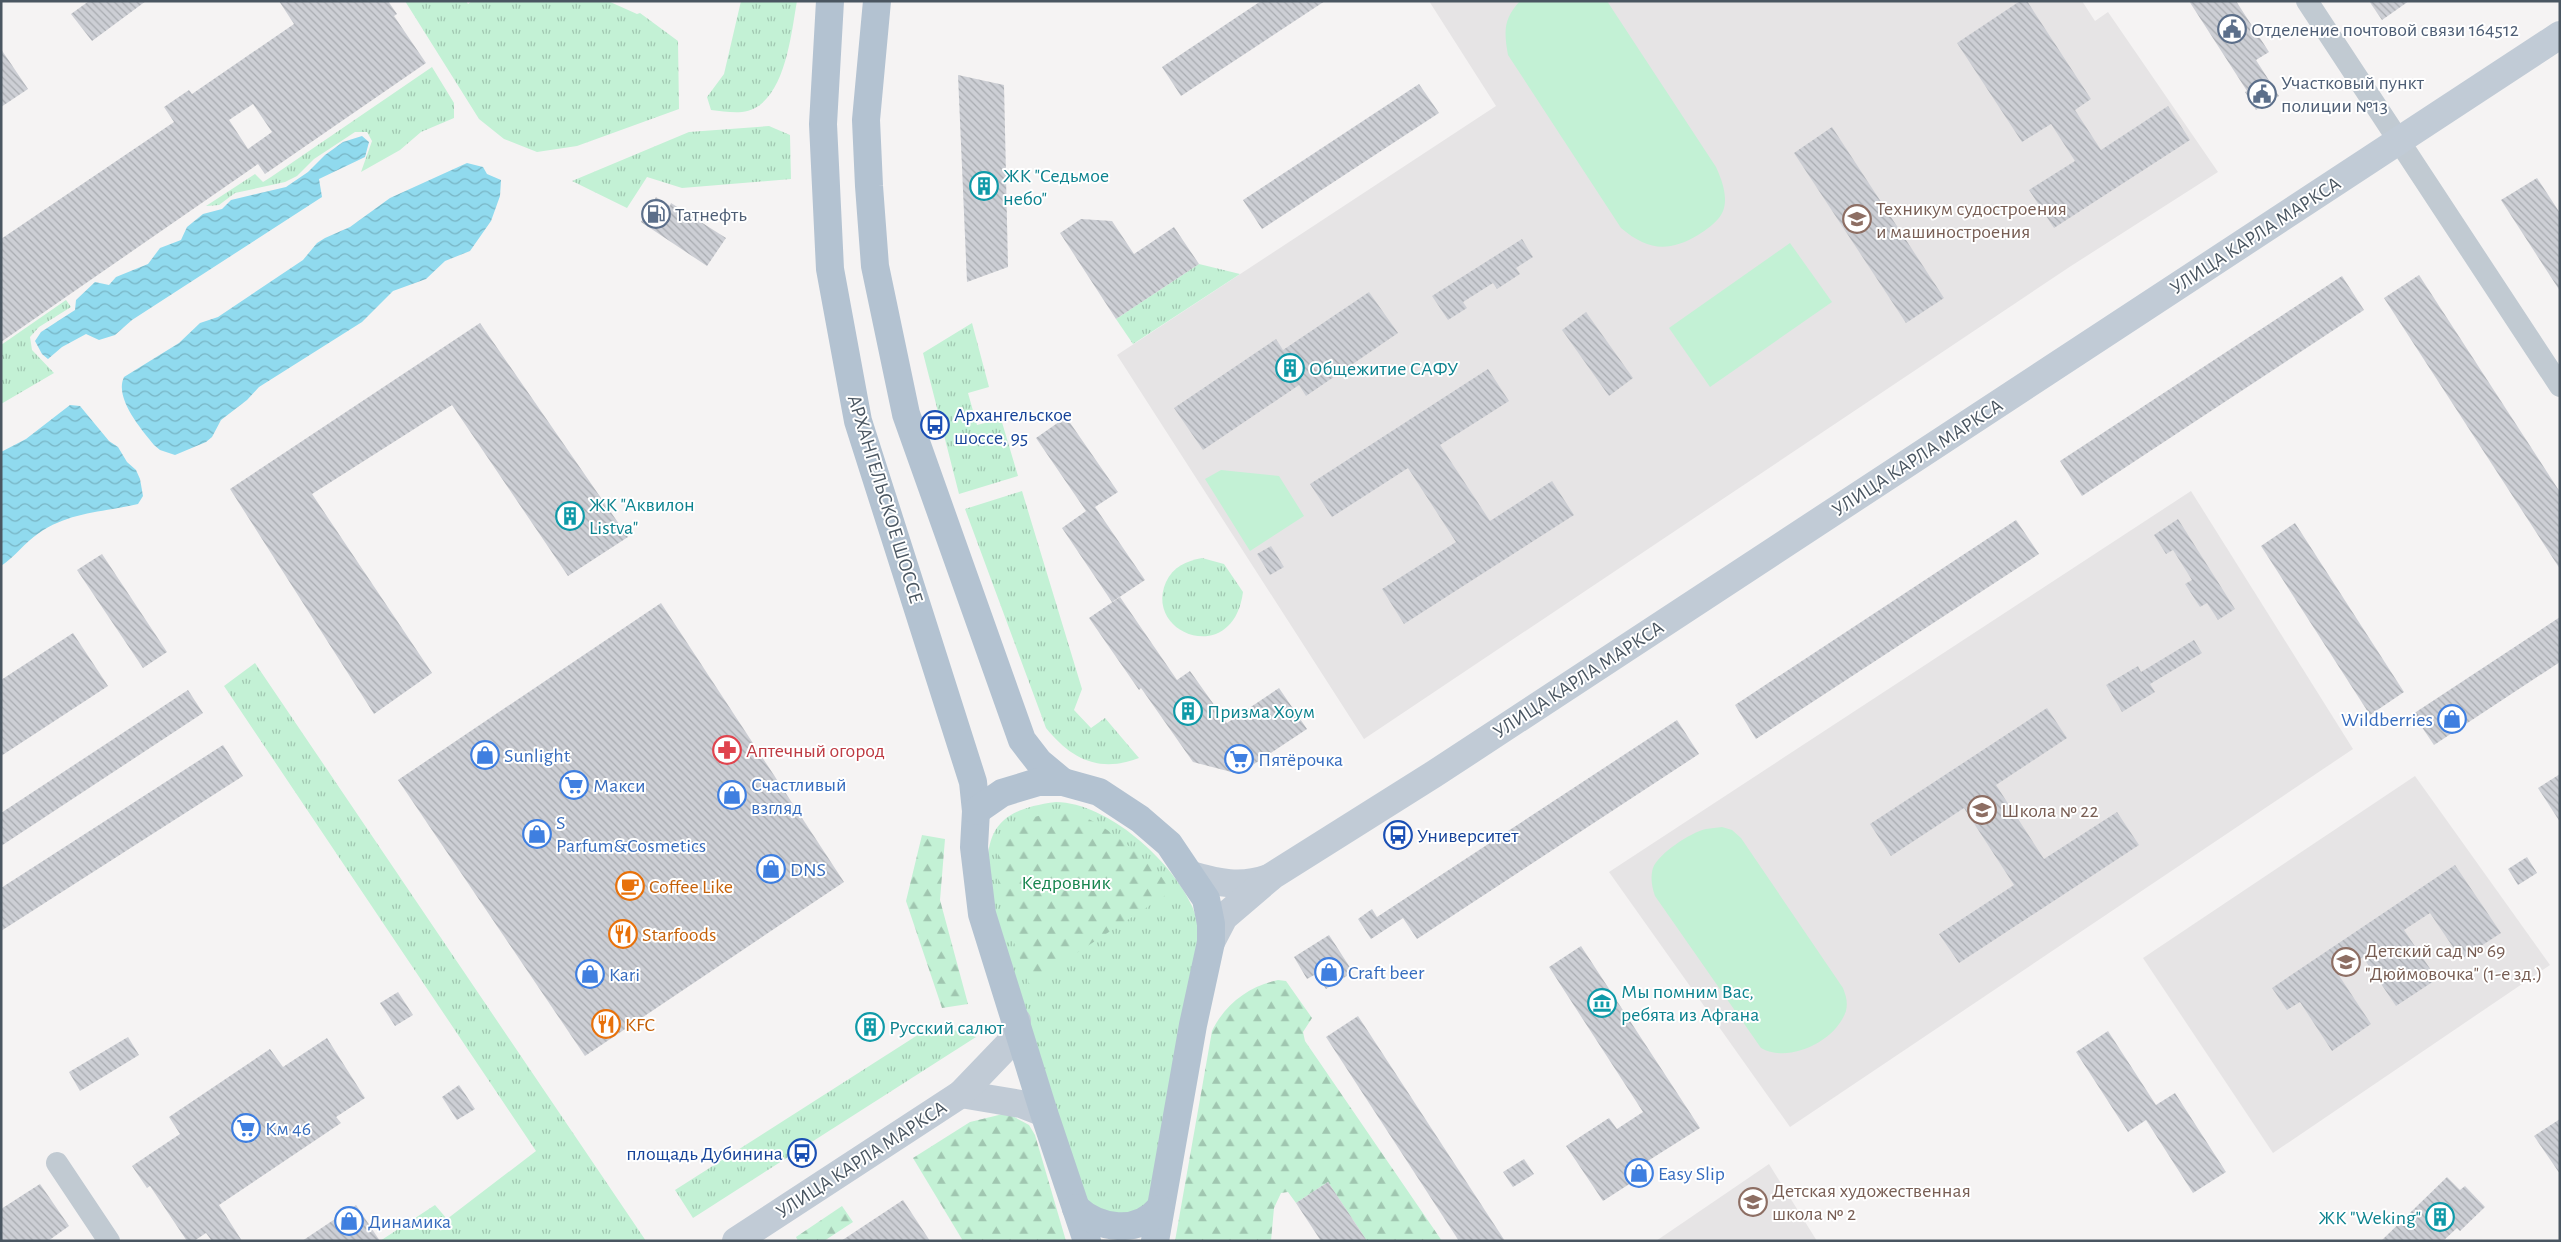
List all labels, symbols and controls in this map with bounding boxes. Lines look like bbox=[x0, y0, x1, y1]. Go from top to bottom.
public building icon: Отделение почтовой связи 164512 bbox=[2217, 14, 2247, 44]
place label: Отделение почтовой связи 164512 bbox=[2251, 20, 2519, 40]
place label: Участковый пункт полиции №13 bbox=[2281, 73, 2425, 116]
public building icon: Участковый пункт полиции №13 bbox=[2247, 79, 2277, 109]
place label: ЖК "Седьмое небо" bbox=[1003, 166, 1109, 209]
building icon: ЖК "Седьмое небо" bbox=[969, 171, 999, 201]
street label: УЛИЦА КАРЛА МАРКСА bbox=[2167, 173, 2345, 298]
fuel station icon: Татнефть bbox=[641, 199, 671, 229]
place label: Техникум судостроения и машиностроения bbox=[1876, 199, 2067, 242]
school or university icon: Техникум судостроения и машиностроения bbox=[1842, 204, 1872, 234]
place label: Татнефть bbox=[675, 205, 747, 225]
building icon: Общежитие САФУ bbox=[1275, 353, 1305, 383]
place label: Общежитие САФУ bbox=[1309, 359, 1458, 379]
street label: АРХАНГЕЛЬСКОЕ ШОССЕ bbox=[844, 393, 926, 606]
street label: УЛИЦА КАРЛА МАРКСА bbox=[1829, 395, 2007, 520]
place label: Архангельское шоссе, 95 bbox=[954, 405, 1072, 448]
bus stop icon: Архангельское шоссе, 95 bbox=[920, 410, 950, 440]
place label: ЖК "Аквилон Listva" bbox=[589, 495, 695, 538]
building icon: ЖК "Аквилон Listva" bbox=[555, 501, 585, 531]
street label: УЛИЦА КАРЛА МАРКСА bbox=[1490, 617, 1668, 742]
building icon: Призма Хоум bbox=[1173, 696, 1203, 726]
place label: Призма Хоум bbox=[1207, 702, 1315, 722]
shop icon: Wildberries bbox=[2437, 704, 2467, 734]
place label: Wildberries bbox=[2341, 710, 2433, 730]
pharmacy icon: Аптечный огород bbox=[712, 735, 742, 765]
shop icon: Sunlight bbox=[470, 740, 500, 770]
place label: Аптечный огород bbox=[746, 741, 885, 761]
supermarket icon: Пятёрочка bbox=[1224, 744, 1254, 774]
place label: Sunlight bbox=[504, 746, 571, 766]
place label: Пятёрочка bbox=[1258, 750, 1343, 770]
supermarket icon: Макси bbox=[559, 770, 589, 800]
place label: Счастливый взгляд bbox=[751, 775, 846, 818]
place label: Макси bbox=[593, 776, 646, 796]
shop icon: Счастливый взгляд bbox=[717, 780, 747, 810]
school or university icon: Школа № 22 bbox=[1967, 795, 1997, 825]
place label: Школа № 22 bbox=[2001, 801, 2099, 821]
place label: S Parfum&Cosmetics bbox=[556, 813, 706, 856]
shop icon: S Parfum&Cosmetics bbox=[522, 819, 552, 849]
bus stop icon: Университет bbox=[1383, 820, 1413, 850]
place label: Университет bbox=[1417, 826, 1519, 846]
shop icon: DNS bbox=[756, 854, 786, 884]
place label: DNS bbox=[790, 860, 826, 880]
cafe icon: Coffee Like bbox=[615, 871, 645, 901]
park label: Кедровник bbox=[1021, 873, 1111, 893]
place label: Coffee Like bbox=[649, 877, 733, 897]
restaurant icon: Starfoods bbox=[608, 919, 638, 949]
place label: Starfoods bbox=[642, 925, 716, 945]
place label: Детский сад № 69 "Дюймовочка" (1-е зд.) bbox=[2365, 941, 2542, 984]
school or university icon: Детский сад № 69 "Дюймовочка" (1-е зд.) bbox=[2331, 947, 2361, 977]
shop icon: Craft beer bbox=[1314, 957, 1344, 987]
shop icon: Kari bbox=[575, 959, 605, 989]
place label: Craft beer bbox=[1348, 963, 1425, 983]
place label: Kari bbox=[609, 965, 640, 985]
place label: Мы помним Вас, ребята из Афгана bbox=[1621, 982, 1759, 1025]
museum icon: Мы помним Вас, ребята из Афгана bbox=[1587, 988, 1617, 1018]
restaurant icon: KFC bbox=[591, 1009, 621, 1039]
building icon: Русский салют bbox=[855, 1012, 885, 1042]
place label: KFC bbox=[625, 1015, 655, 1035]
place label: Русский салют bbox=[889, 1018, 1005, 1038]
street label: УЛИЦА КАРЛА МАРКСА bbox=[773, 1097, 951, 1222]
supermarket icon: Км 46 bbox=[231, 1113, 261, 1143]
place label: Км 46 bbox=[265, 1119, 311, 1139]
bus stop icon: площадь Дубинина bbox=[787, 1138, 817, 1168]
place label: площадь Дубинина bbox=[626, 1144, 783, 1164]
shop icon: Easy Slip bbox=[1624, 1158, 1654, 1188]
place label: Easy Slip bbox=[1658, 1164, 1725, 1184]
place label: Детская художественная школа № 2 bbox=[1772, 1181, 1971, 1224]
school or university icon: Детская художественная школа № 2 bbox=[1738, 1187, 1768, 1217]
building icon: ЖК "Weking" bbox=[2425, 1202, 2455, 1232]
shop icon: Динамика bbox=[334, 1206, 364, 1236]
place label: ЖК "Weking" bbox=[2318, 1208, 2421, 1228]
place label: Динамика bbox=[368, 1212, 451, 1232]

